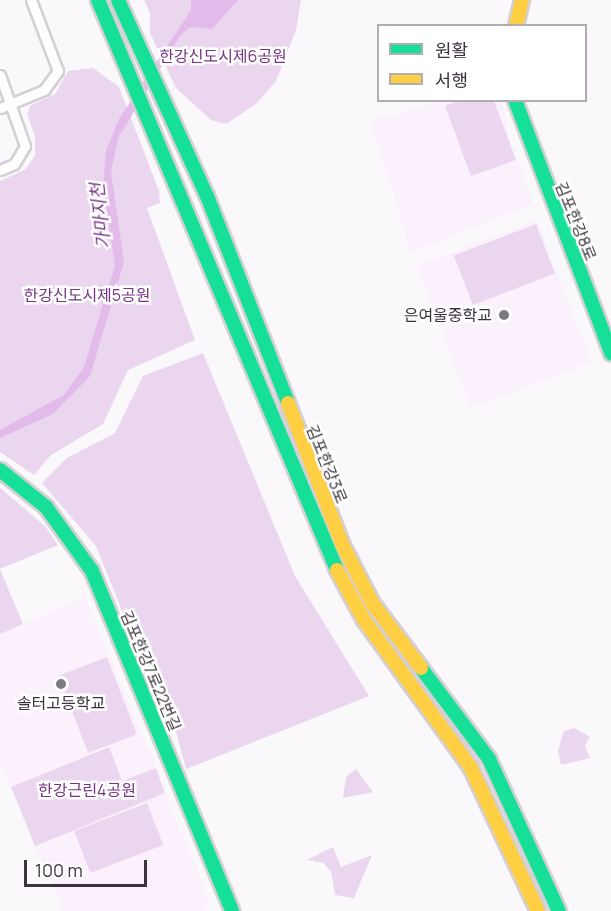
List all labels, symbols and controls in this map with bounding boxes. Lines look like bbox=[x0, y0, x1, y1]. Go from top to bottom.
legend bbox=[377, 24, 587, 102]
text: 원활 bbox=[435, 38, 468, 62]
park label: 한강신도시제6공원 bbox=[159, 46, 287, 66]
text: 서행 bbox=[435, 68, 468, 92]
street label: 김포한강8로 bbox=[552, 179, 600, 263]
water label: 가마지천 bbox=[86, 182, 114, 250]
park label: 한강신도시제5공원 bbox=[24, 285, 150, 305]
place label: 은여울중학교 bbox=[404, 305, 492, 325]
marker: 은여울중학교 bbox=[497, 308, 511, 322]
street label: 김포한강3로 bbox=[303, 422, 351, 506]
street label: 김포한강7로22번길 bbox=[117, 608, 185, 734]
marker: 솔터고등학교 bbox=[54, 677, 68, 691]
place label: 솔터고등학교 bbox=[17, 693, 105, 713]
park label: 한강근린4공원 bbox=[38, 780, 136, 800]
scale bar bbox=[27, 848, 150, 886]
text: 100 m bbox=[35, 858, 83, 882]

